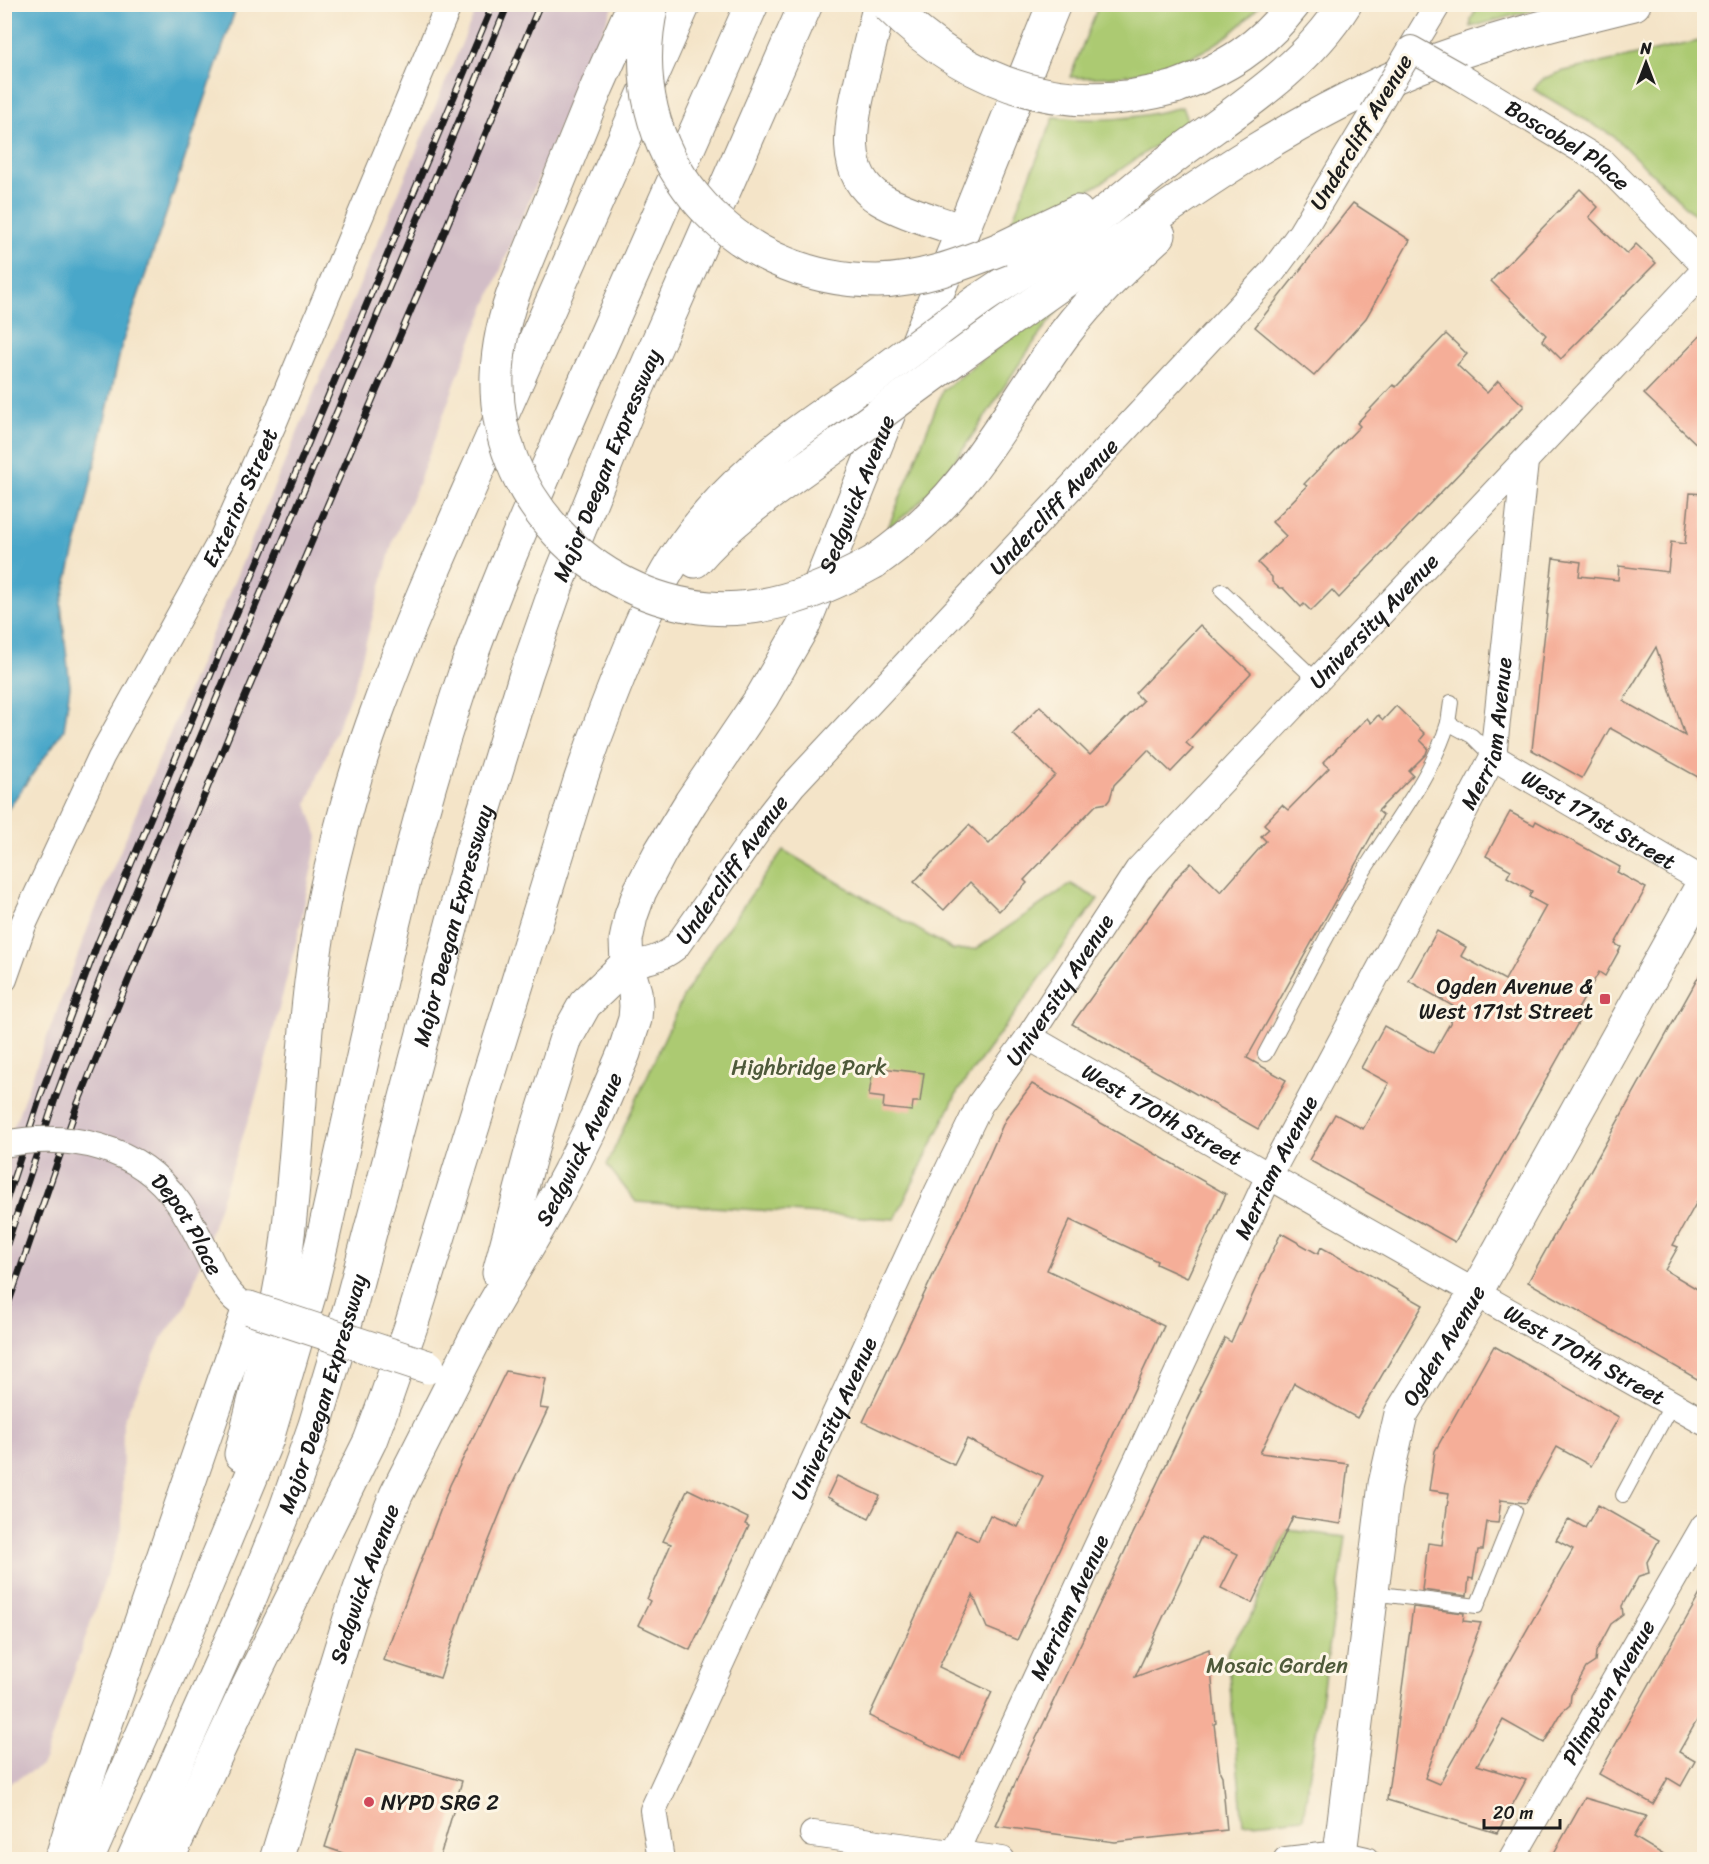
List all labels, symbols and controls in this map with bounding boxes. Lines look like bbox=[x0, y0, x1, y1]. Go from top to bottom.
north arrow bbox=[1616, 33, 1676, 93]
text: N bbox=[1639, 34, 1652, 63]
street label: Undercliff Avenue bbox=[1299, 46, 1423, 218]
street label: Boscobel Place bbox=[1497, 88, 1640, 200]
street label: Major Deegan Expressway bbox=[541, 342, 672, 588]
street label: Sedgwick Avenue bbox=[807, 409, 906, 579]
street label: Exterior Street bbox=[190, 421, 289, 574]
street label: Undercliff Avenue bbox=[979, 428, 1128, 584]
street label: University Avenue bbox=[1299, 543, 1448, 698]
street label: Merriam Avenue bbox=[1449, 655, 1523, 817]
street label: West 171st Street bbox=[1514, 758, 1684, 880]
street label: Undercliff Avenue bbox=[664, 785, 798, 953]
street label: Major Deegan Expressway bbox=[401, 799, 504, 1051]
street label: University Avenue bbox=[994, 905, 1124, 1074]
place label: Ogden Avenue & West 171st Street bbox=[1419, 967, 1593, 1031]
marker: Ogden Avenue & West 171st Street bbox=[1598, 992, 1612, 1006]
park label: Highbridge Park bbox=[731, 1048, 887, 1087]
street label: West 170th Street bbox=[1074, 1052, 1250, 1176]
street label: Sedgwick Avenue bbox=[524, 1066, 633, 1233]
street label: Merriam Avenue bbox=[1223, 1088, 1328, 1246]
street label: Depot Place bbox=[142, 1163, 234, 1282]
street label: Major Deegan Expressway bbox=[266, 1269, 378, 1519]
street label: Ogden Avenue bbox=[1391, 1277, 1496, 1414]
street label: West 170th Street bbox=[1496, 1293, 1673, 1416]
street label: University Avenue bbox=[779, 1330, 888, 1506]
street label: Sedgwick Avenue bbox=[318, 1498, 410, 1669]
street label: Merriam Avenue bbox=[1018, 1527, 1120, 1687]
street label: Plimpton Avenue bbox=[1550, 1612, 1666, 1772]
park label: Mosaic Garden bbox=[1206, 1646, 1348, 1685]
place label: NYPD SRG 2 bbox=[381, 1783, 499, 1822]
scale bar bbox=[1484, 1792, 1560, 1830]
marker: NYPD SRG 2 bbox=[362, 1795, 376, 1809]
text: 20 m bbox=[1493, 1797, 1533, 1829]

